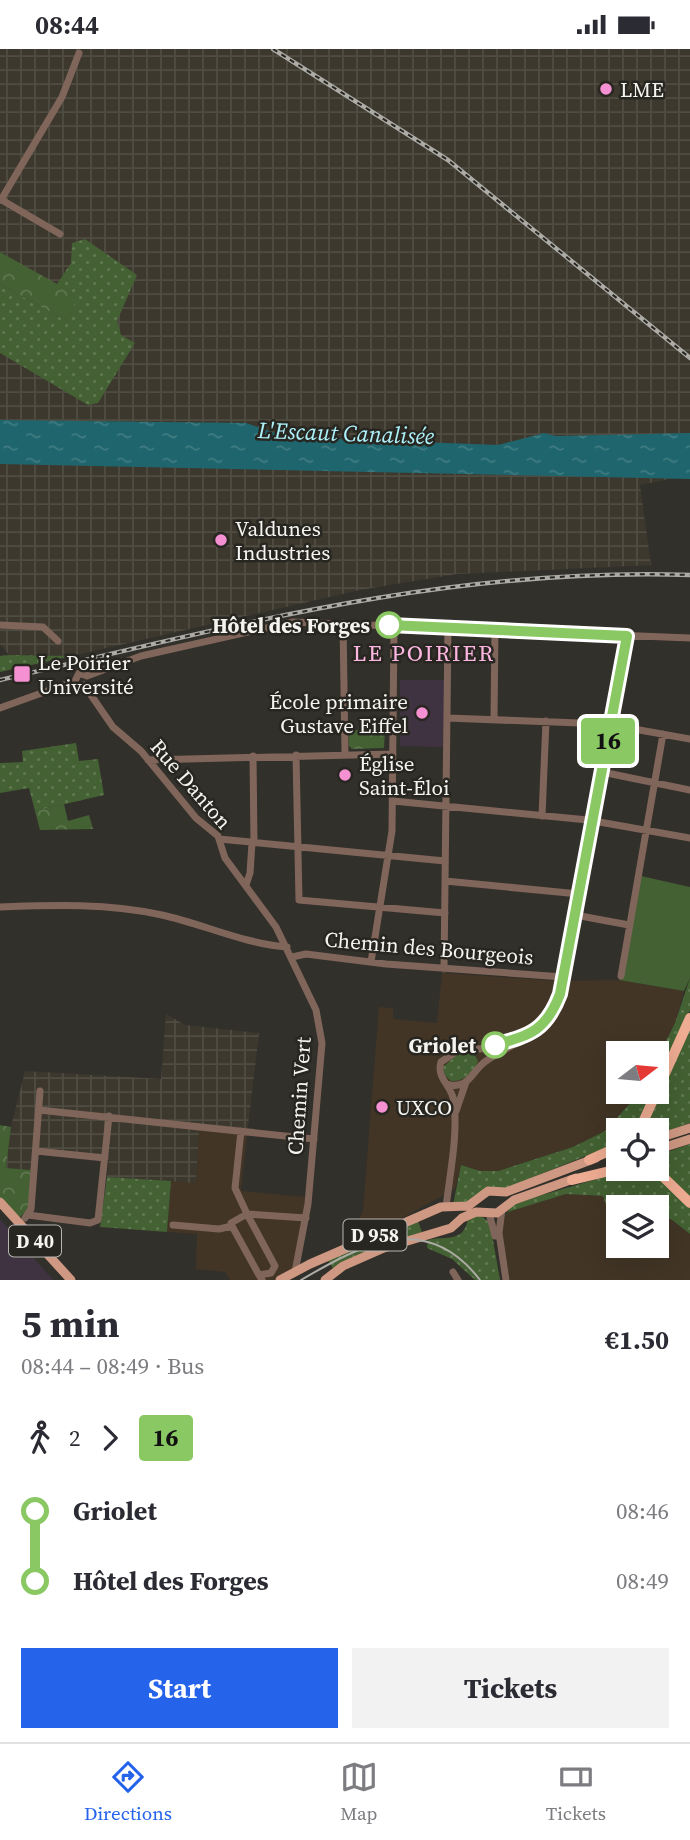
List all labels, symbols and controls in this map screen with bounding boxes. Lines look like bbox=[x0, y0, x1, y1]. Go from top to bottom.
text: 08:44 bbox=[35, 7, 99, 43]
place label: LME bbox=[620, 75, 664, 104]
marker: LME bbox=[598, 81, 614, 97]
water label: L'Escaut Canalisée bbox=[256, 414, 435, 452]
place label: Valdunes Industries bbox=[235, 514, 330, 567]
marker: Valdunes Industries bbox=[213, 532, 229, 548]
place label: Hôtel des Forges bbox=[212, 611, 370, 640]
marker: Hôtel des Forges bbox=[376, 612, 402, 638]
district label: LE POIRIER bbox=[353, 637, 495, 669]
place label: Le Poirier Université bbox=[38, 648, 134, 701]
marker: Le Poirier Université bbox=[12, 664, 32, 684]
place label: École primaire Gustave Eiffel bbox=[269, 687, 408, 740]
marker: École primaire Gustave Eiffel bbox=[414, 705, 430, 721]
line badge: 16 bbox=[576, 718, 640, 764]
text: 16 bbox=[595, 724, 621, 757]
street label: Rue Danton bbox=[144, 733, 238, 835]
place label: Église Saint-Éloi bbox=[359, 749, 449, 802]
marker: Église Saint-Éloi bbox=[337, 767, 353, 783]
street label: Chemin des Bourgeois bbox=[323, 924, 535, 972]
place label: Griolet bbox=[408, 1031, 476, 1060]
marker: Griolet bbox=[482, 1032, 508, 1058]
street label: Chemin Vert bbox=[280, 1036, 318, 1156]
north arrow bbox=[606, 1041, 668, 1104]
map controls bbox=[606, 1041, 669, 1258]
place label: UXCO bbox=[396, 1093, 452, 1122]
marker: UXCO bbox=[374, 1099, 390, 1115]
button: locate bbox=[606, 1118, 669, 1181]
button: layers bbox=[606, 1195, 669, 1258]
road number: D 958 bbox=[344, 1219, 406, 1251]
road number: D 40 bbox=[9, 1225, 61, 1257]
text: 5 min bbox=[21, 1298, 120, 1350]
text: €1.50 bbox=[605, 1322, 669, 1358]
text: 08:44 – 08:49 · Bus bbox=[21, 1350, 204, 1382]
icon: walk bbox=[21, 1419, 59, 1457]
icon: forward bbox=[91, 1419, 129, 1457]
text: 16 bbox=[153, 1421, 179, 1454]
text: 2 bbox=[69, 1422, 81, 1454]
text: Griolet bbox=[73, 1493, 157, 1529]
text: 08:46 bbox=[616, 1495, 669, 1527]
text: Hôtel des Forges bbox=[73, 1563, 269, 1599]
text: 08:49 bbox=[616, 1565, 669, 1597]
button: Start bbox=[21, 1648, 338, 1728]
button: Tickets bbox=[352, 1648, 669, 1728]
tab: Directions bbox=[84, 1758, 172, 1826]
tab: Map bbox=[340, 1758, 378, 1826]
tab: Tickets bbox=[546, 1758, 606, 1826]

